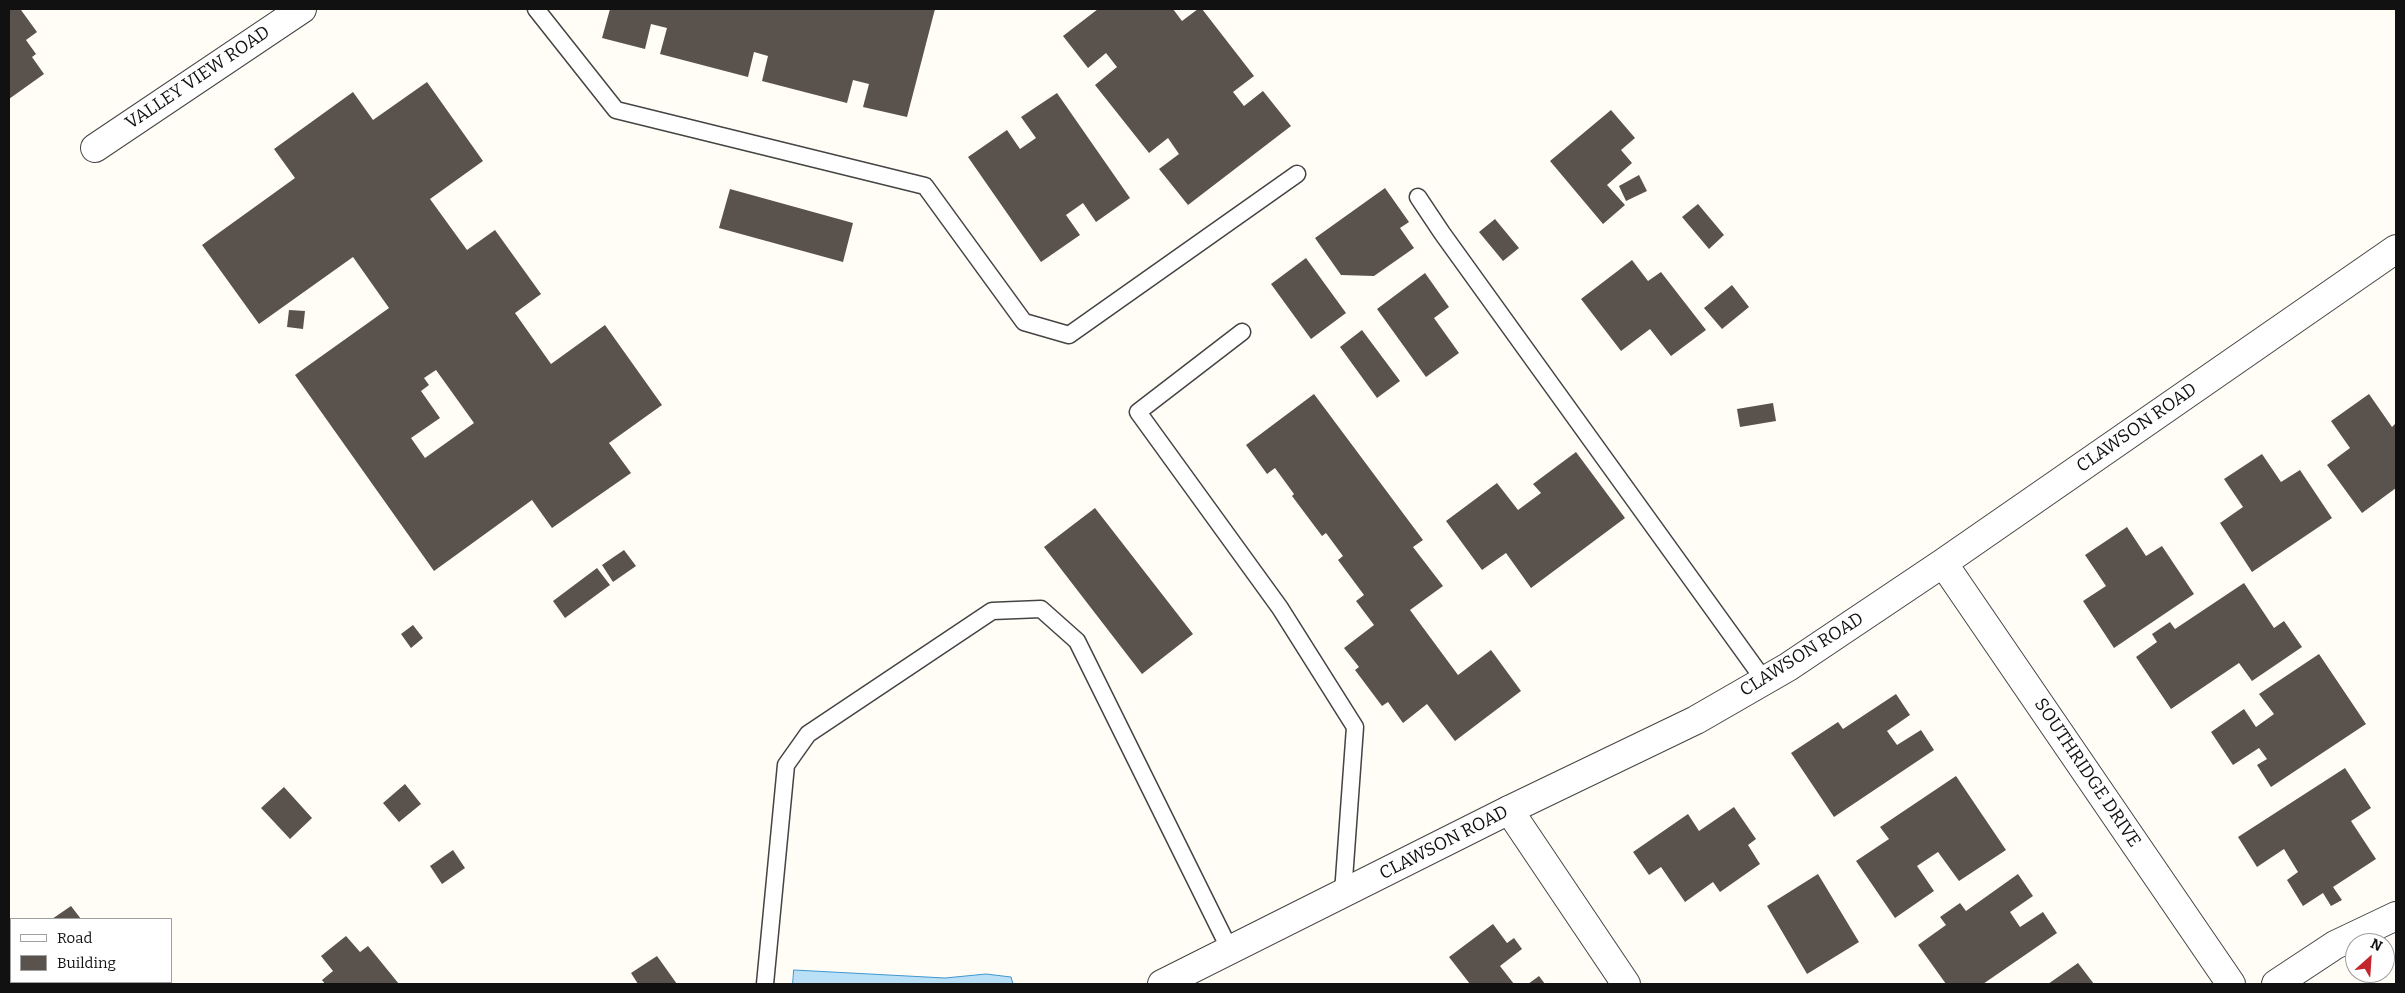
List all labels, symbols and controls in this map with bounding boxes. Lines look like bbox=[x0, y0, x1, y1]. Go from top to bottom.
street label: VALLEY VIEW ROAD bbox=[122, 22, 274, 134]
street label: CLAWSON ROAD bbox=[2073, 379, 2201, 477]
street label: CLAWSON ROAD bbox=[1736, 608, 1868, 702]
street label: SOUTHRIDGE DRIVE bbox=[2029, 694, 2145, 852]
street label: CLAWSON ROAD bbox=[1376, 801, 1512, 885]
legend bbox=[10, 918, 172, 983]
text: Road bbox=[57, 929, 92, 947]
north arrow bbox=[2345, 933, 2395, 983]
text: N bbox=[2368, 935, 2385, 955]
text: Building bbox=[57, 954, 116, 972]

